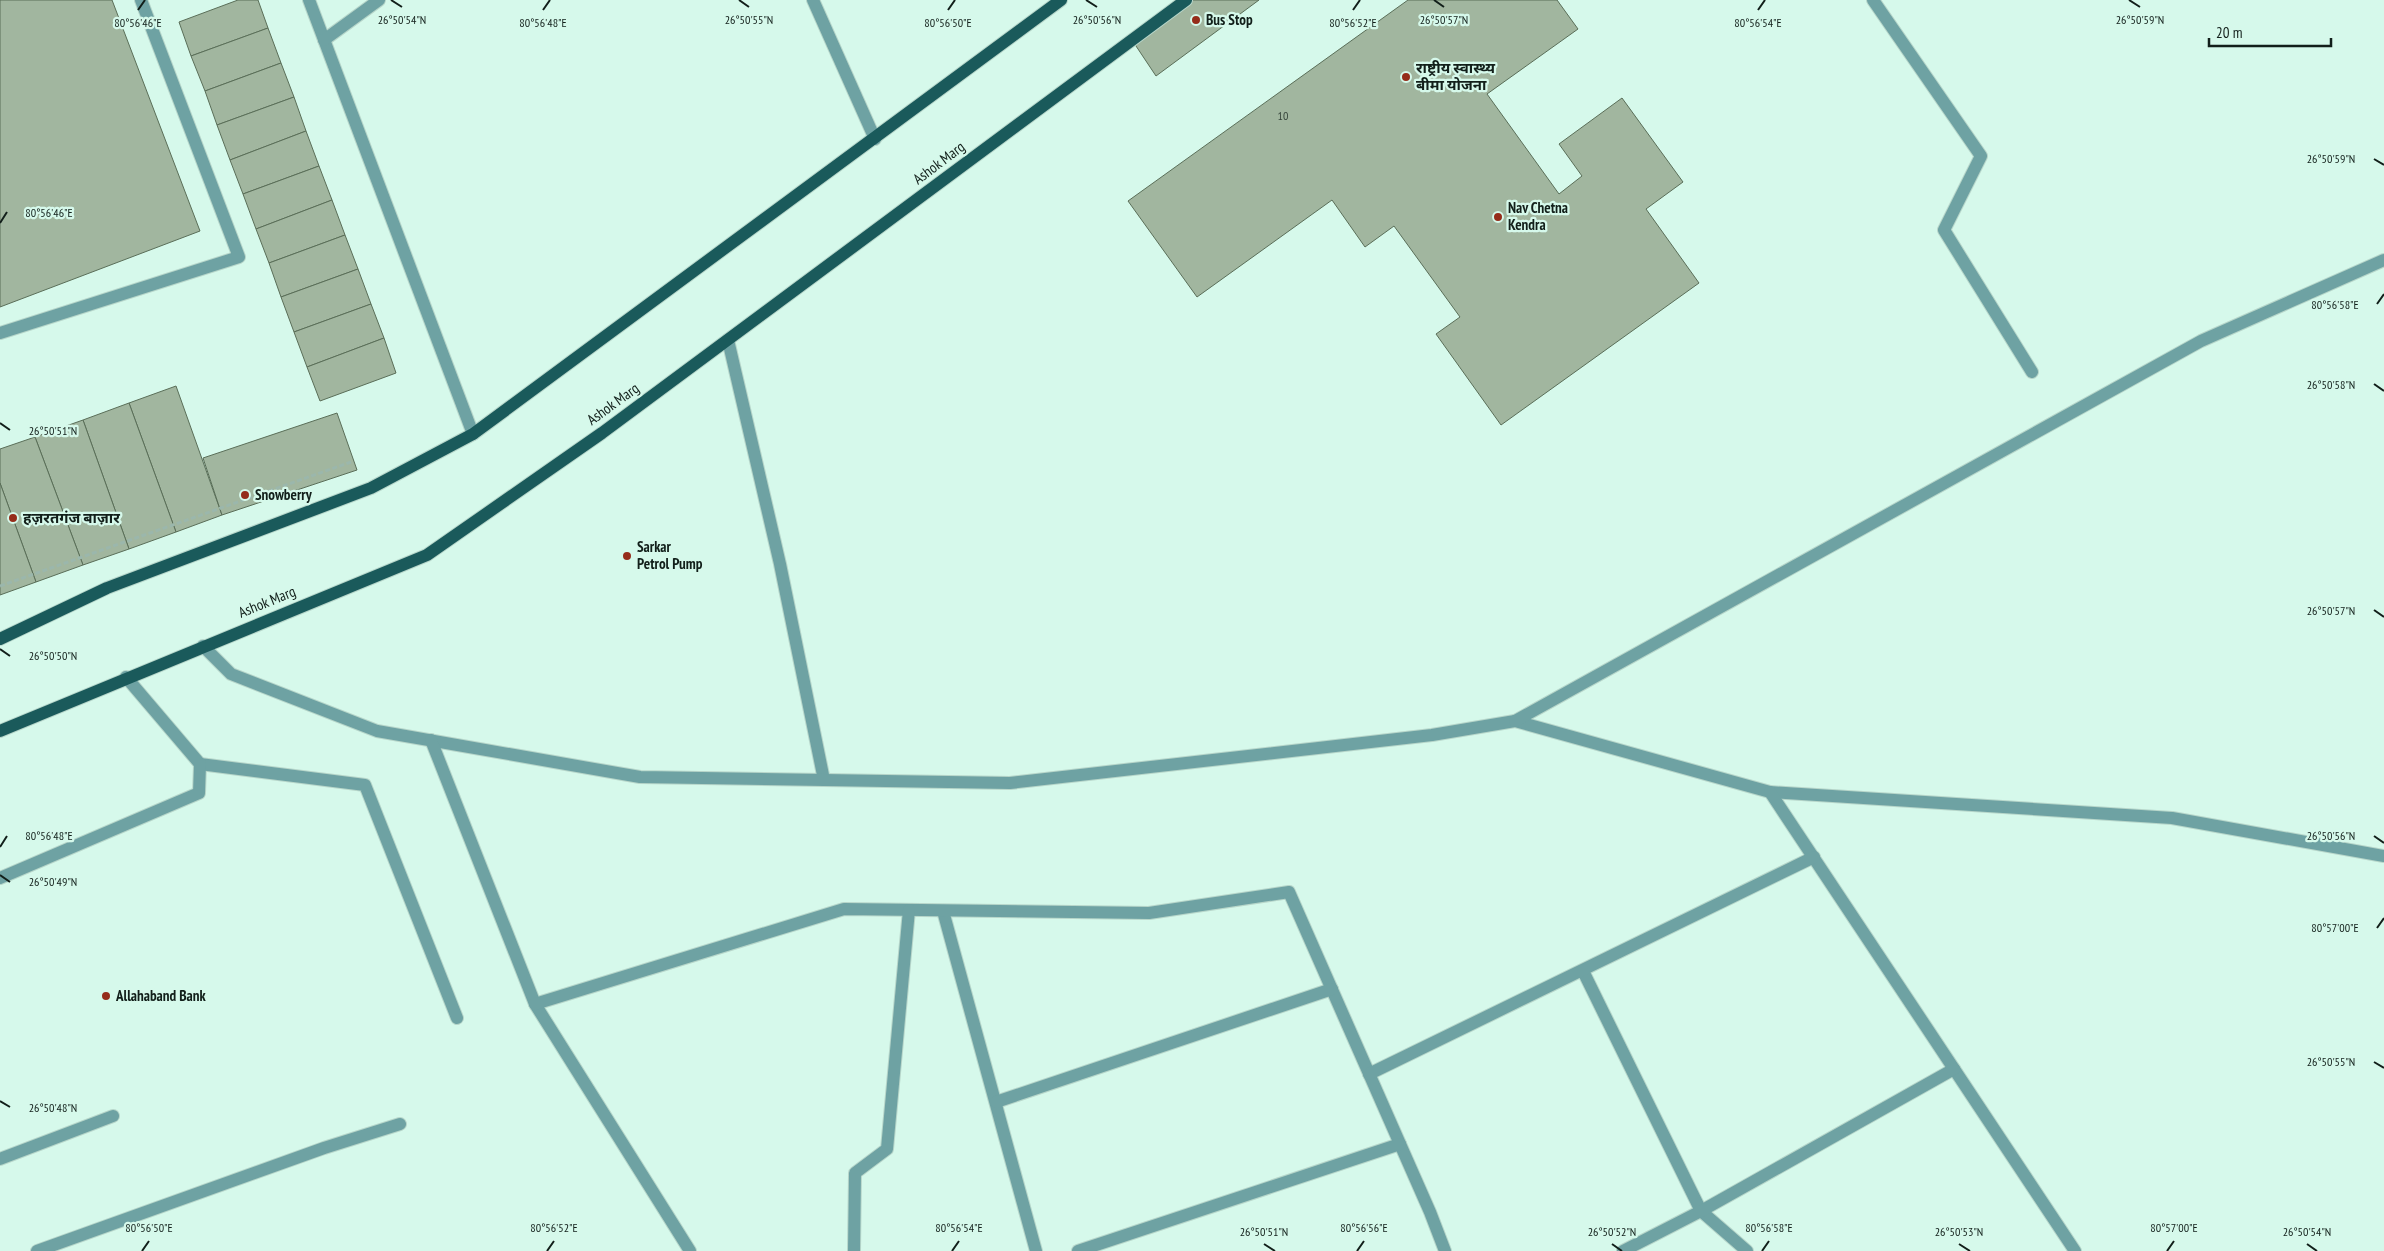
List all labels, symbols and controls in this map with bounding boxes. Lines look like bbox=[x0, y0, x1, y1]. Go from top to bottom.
place label: Bus Stop bbox=[1206, 10, 1253, 29]
text: 26°50'54"N bbox=[378, 12, 426, 27]
text: 26°50'55"N bbox=[725, 12, 773, 27]
text: 26°50'56"N bbox=[1073, 12, 1121, 27]
text: 26°50'57"N bbox=[1420, 12, 1468, 27]
text: 26°50'59"N bbox=[2116, 12, 2164, 27]
marker: Bus Stop bbox=[1190, 14, 1202, 26]
text: 80°56'46"E bbox=[114, 15, 162, 30]
text: 80°56'48"E bbox=[519, 15, 567, 30]
text: 80°56'50"E bbox=[924, 15, 972, 30]
text: 80°56'52"E bbox=[1329, 15, 1377, 30]
text: 80°56'54"E bbox=[1734, 15, 1782, 30]
scale bar bbox=[2209, 15, 2332, 47]
text: 20 m bbox=[2216, 23, 2242, 42]
place label: राष्ट्रीय स्वास्थ्य बीमा योजना bbox=[1416, 58, 1495, 94]
marker: राष्ट्रीय स्वास्थ्य बीमा योजना bbox=[1400, 71, 1412, 83]
house number: 10 bbox=[1278, 108, 1288, 123]
street label: Ashok Marg bbox=[909, 137, 968, 188]
text: 26°50'59"N bbox=[2307, 151, 2355, 166]
place label: Nav Chetna Kendra bbox=[1508, 198, 1568, 234]
text: 80°56'46"E bbox=[25, 205, 73, 220]
marker: Nav Chetna Kendra bbox=[1492, 211, 1504, 223]
text: 80°56'58"E bbox=[2311, 297, 2359, 312]
text: 26°50'58"N bbox=[2307, 377, 2355, 392]
street label: Ashok Marg bbox=[583, 378, 643, 429]
text: 26°50'51"N bbox=[29, 423, 77, 438]
place label: Snowberry bbox=[255, 485, 313, 504]
marker: Snowberry bbox=[239, 489, 251, 501]
place label: हज़रतगंज बाज़ार bbox=[23, 508, 120, 527]
marker: हज़रतगंज बाज़ार bbox=[7, 512, 19, 524]
place label: Sarkar Petrol Pump bbox=[637, 537, 703, 573]
marker: Sarkar Petrol Pump bbox=[621, 550, 633, 562]
street label: Ashok Marg bbox=[235, 581, 298, 622]
text: 26°50'57"N bbox=[2307, 603, 2355, 618]
text: 26°50'50"N bbox=[29, 648, 77, 663]
text: 80°56'48"E bbox=[25, 828, 73, 843]
text: 26°50'56"N bbox=[2307, 828, 2355, 843]
text: 26°50'49"N bbox=[29, 874, 77, 889]
text: 80°57'00"E bbox=[2311, 920, 2359, 935]
place label: Allahaband Bank bbox=[115, 986, 207, 1005]
marker: Allahaband Bank bbox=[100, 990, 112, 1002]
text: 26°50'55"N bbox=[2307, 1054, 2355, 1069]
text: 26°50'48"N bbox=[29, 1100, 77, 1115]
text: 80°56'50"E bbox=[125, 1220, 173, 1235]
text: 80°56'52"E bbox=[530, 1220, 578, 1235]
text: 80°56'54"E bbox=[935, 1220, 983, 1235]
text: 80°56'56"E bbox=[1340, 1220, 1388, 1235]
text: 80°56'58"E bbox=[1745, 1220, 1793, 1235]
text: 80°57'00"E bbox=[2150, 1220, 2198, 1235]
text: 26°50'51"N bbox=[1240, 1224, 1288, 1239]
text: 26°50'52"N bbox=[1588, 1224, 1636, 1239]
text: 26°50'53"N bbox=[1935, 1224, 1983, 1239]
text: 26°50'54"N bbox=[2283, 1224, 2331, 1239]

